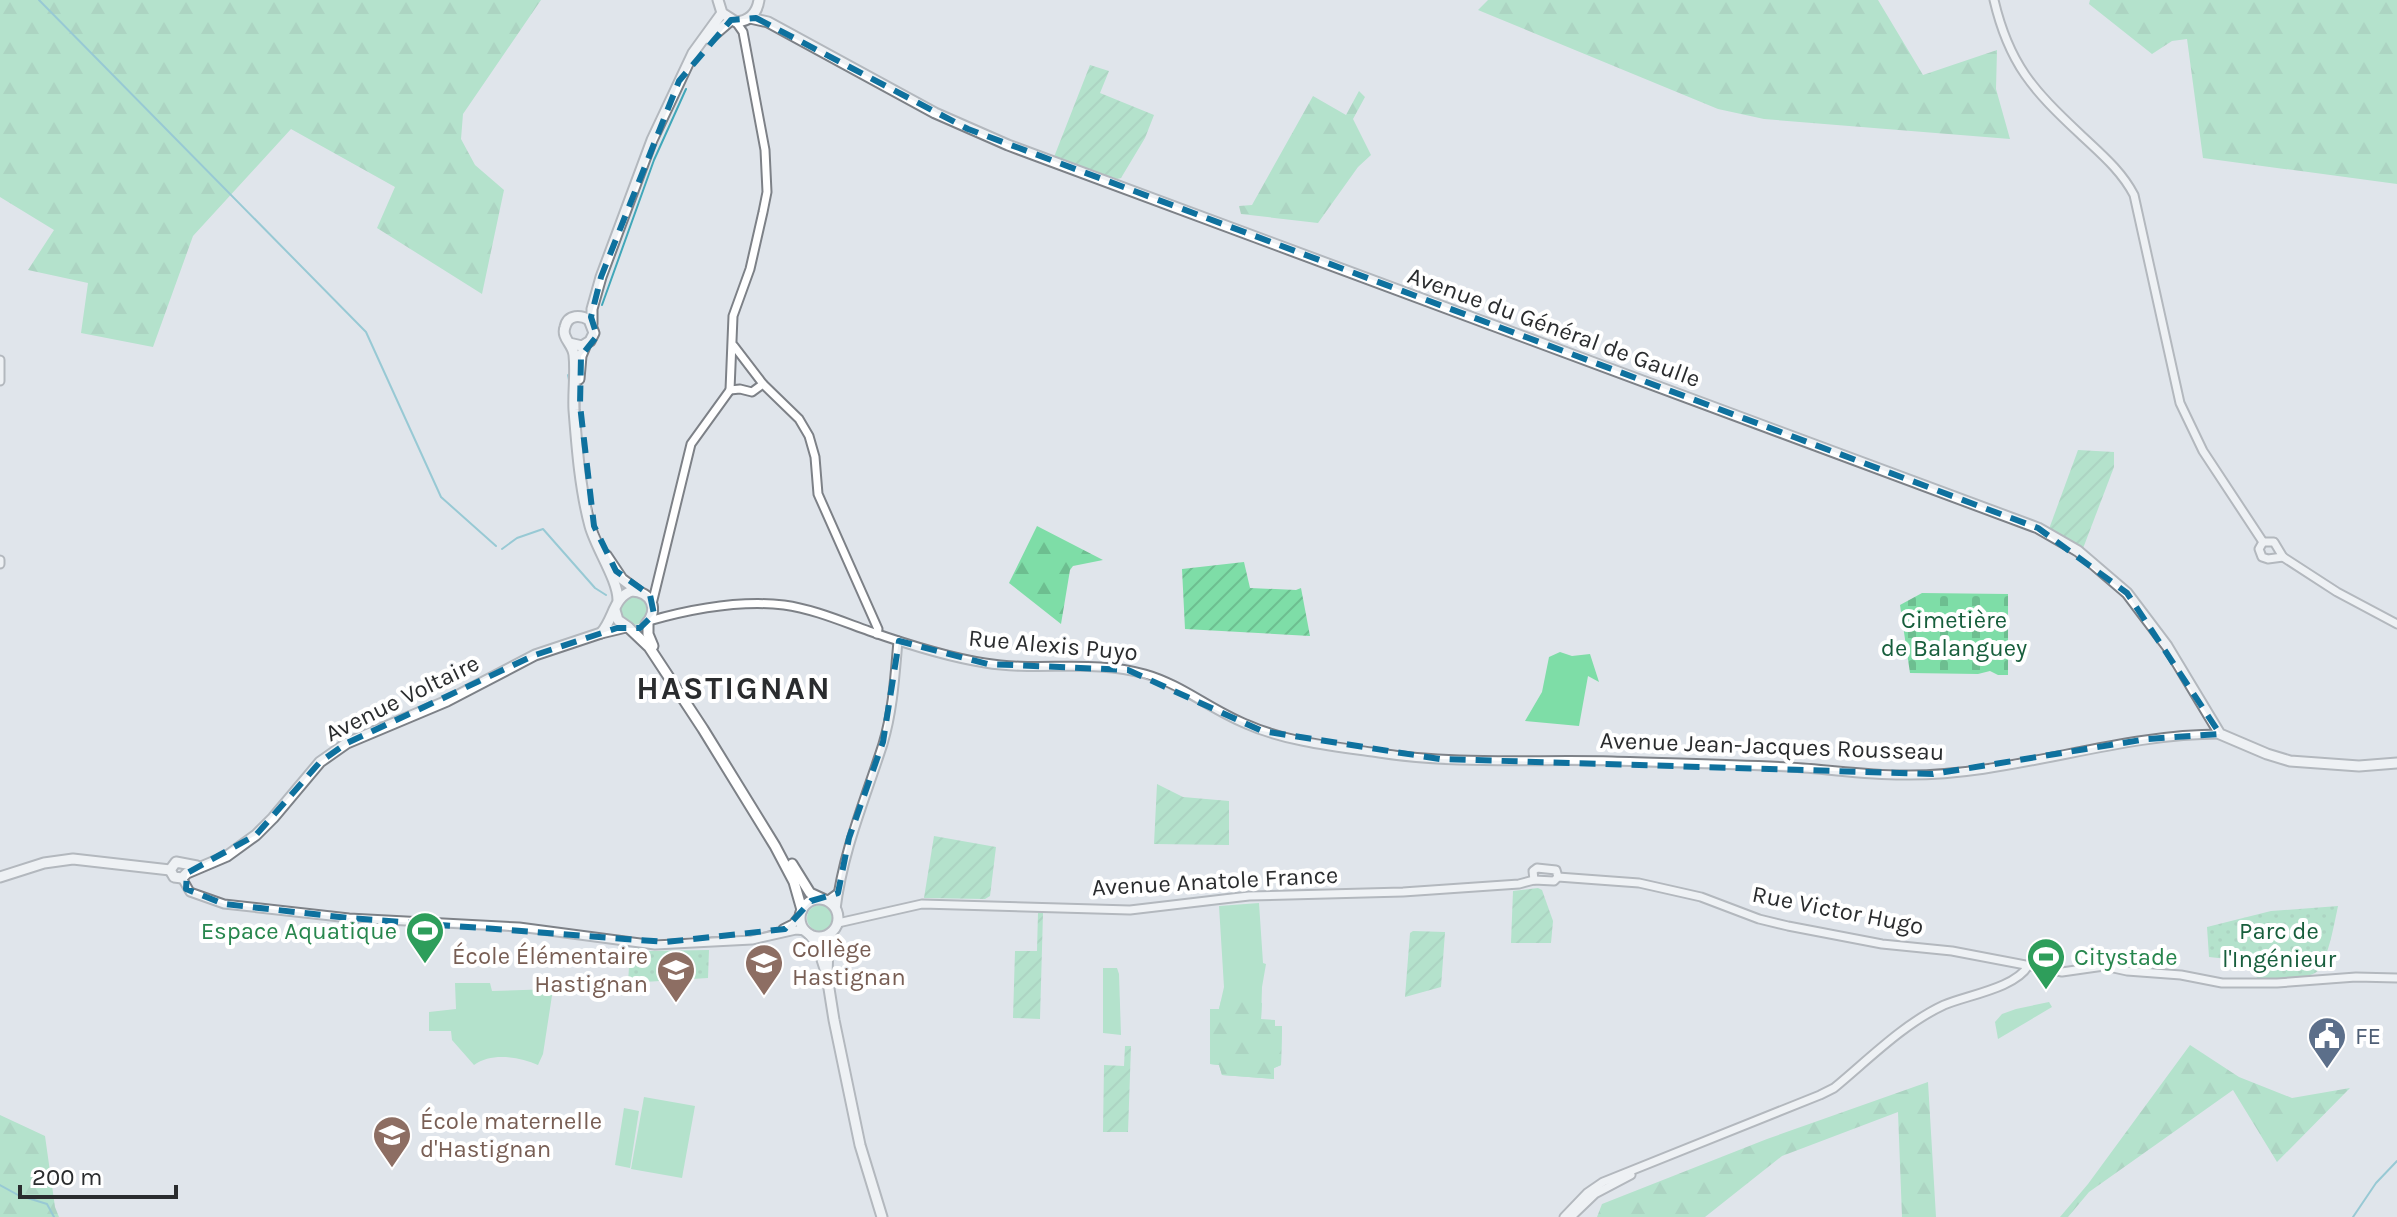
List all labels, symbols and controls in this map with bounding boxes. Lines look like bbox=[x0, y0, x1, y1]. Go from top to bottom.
street label: Avenue du Général de Gaulle bbox=[1404, 261, 1704, 393]
park label: Cimetière de Balanguey bbox=[1881, 606, 2027, 662]
street label: Rue Alexis Puyo bbox=[967, 624, 1139, 666]
street label: Avenue Voltaire bbox=[321, 649, 483, 747]
district label: HASTIGNAN bbox=[636, 670, 832, 707]
street label: Avenue Jean-Jacques Rousseau bbox=[1599, 726, 1945, 766]
street label: Avenue Anatole France bbox=[1091, 861, 1339, 901]
street label: Rue Victor Hugo bbox=[1750, 880, 1926, 940]
sports icon: Espace Aquatique bbox=[404, 910, 446, 965]
place label: Espace Aquatique bbox=[201, 917, 397, 945]
park label: Parc de l'Ingénieur bbox=[2222, 917, 2336, 973]
place label: Collège Hastignan bbox=[792, 935, 906, 991]
sports icon: Citystade bbox=[2025, 936, 2067, 991]
place label: École Élémentaire Hastignan bbox=[452, 941, 648, 998]
school or university icon: Collège Hastignan bbox=[743, 942, 785, 997]
place label: Citystade bbox=[2074, 943, 2177, 971]
school or university icon: École Élémentaire Hastignan bbox=[655, 949, 697, 1004]
public building icon: FE bbox=[2306, 1015, 2348, 1070]
place label: FE bbox=[2355, 1022, 2381, 1050]
place label: École maternelle d'Hastignan bbox=[420, 1106, 602, 1163]
school or university icon: École maternelle d'Hastignan bbox=[371, 1114, 413, 1169]
scale bar bbox=[20, 1149, 176, 1199]
text: 200 m bbox=[32, 1163, 103, 1191]

